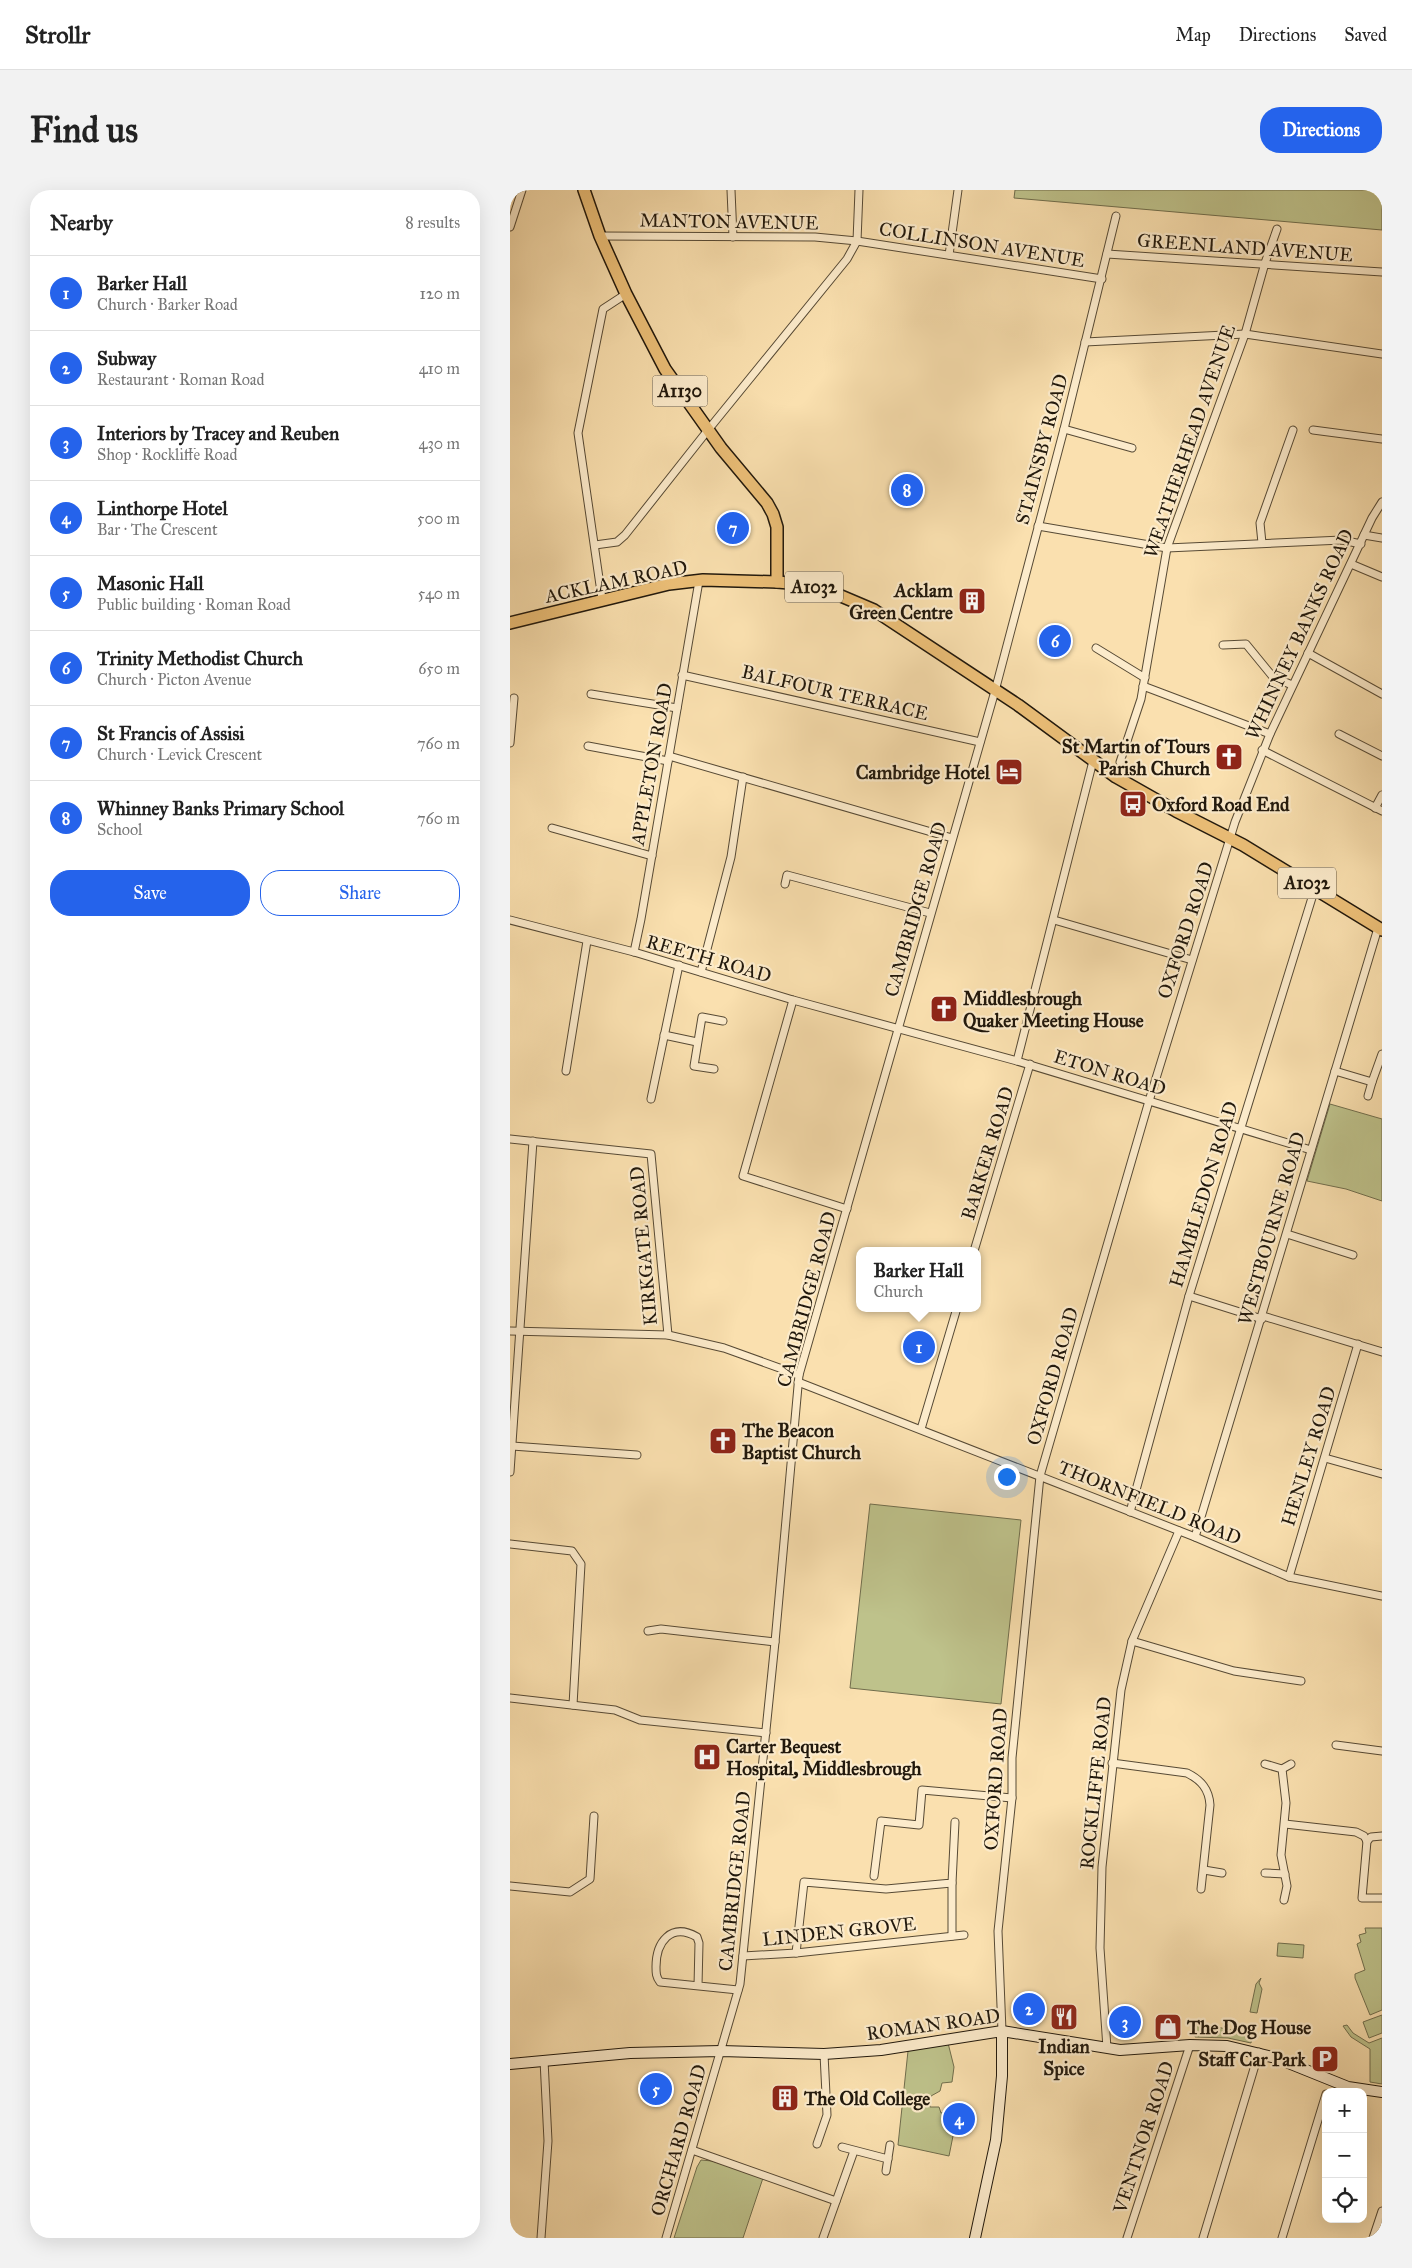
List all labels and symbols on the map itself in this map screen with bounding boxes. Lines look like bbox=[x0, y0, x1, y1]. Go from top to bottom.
street label: MANTON AVENUE bbox=[639, 208, 819, 235]
street label: COLLINSON AVENUE bbox=[878, 217, 1087, 272]
street label: GREENLAND AVENUE bbox=[1136, 228, 1354, 267]
street label: WEATHERHEAD AVENUE bbox=[1139, 321, 1240, 561]
street label: STAINSBY ROAD bbox=[1010, 371, 1073, 527]
road number: A1130 bbox=[652, 376, 708, 407]
pin: 8 bbox=[891, 471, 923, 509]
pin: 7 bbox=[717, 509, 749, 547]
street label: WHINNEY BANKS ROAD bbox=[1241, 525, 1358, 743]
street label: ACKLAM ROAD bbox=[542, 555, 689, 608]
road number: A1032 bbox=[785, 572, 843, 602]
place label: Acklam Green Centre bbox=[849, 579, 953, 624]
building icon: Acklam Green Centre bbox=[957, 586, 987, 616]
pin: 6 bbox=[1039, 622, 1071, 660]
street label: BALFOUR TERRACE bbox=[739, 660, 931, 725]
street label: APPLETON ROAD bbox=[626, 681, 677, 848]
place label: St Martin of Tours Parish Church bbox=[1062, 735, 1210, 780]
church icon: St Martin of Tours Parish Church bbox=[1214, 742, 1244, 772]
hotel icon: Cambridge Hotel bbox=[994, 757, 1024, 787]
place label: Cambridge Hotel bbox=[856, 761, 991, 785]
bus stop icon: Oxford Road End bbox=[1118, 789, 1148, 819]
place label: Oxford Road End bbox=[1152, 793, 1290, 816]
street label: CAMBRIDGE ROAD bbox=[879, 819, 951, 999]
street label: OXFORD ROAD bbox=[1152, 859, 1218, 1002]
road number: A1032 bbox=[1278, 868, 1336, 898]
street label: REETH ROAD bbox=[644, 930, 774, 987]
place label: Middlesbrough Quaker Meeting House bbox=[963, 987, 1144, 1033]
church icon: Middlesbrough Quaker Meeting House bbox=[929, 994, 959, 1024]
street label: ETON ROAD bbox=[1051, 1045, 1169, 1100]
street label: BARKER ROAD bbox=[956, 1084, 1019, 1223]
street label: HAMBLEDON ROAD bbox=[1164, 1098, 1243, 1290]
street label: WESTBOURNE ROAD bbox=[1233, 1129, 1310, 1327]
street label: KIRKGATE ROAD bbox=[625, 1165, 662, 1327]
street label: CAMBRIDGE ROAD bbox=[772, 1209, 841, 1389]
street label: OXFORD ROAD bbox=[1022, 1304, 1083, 1448]
pin: 1 bbox=[903, 1328, 935, 1366]
street label: HENLEY ROAD bbox=[1276, 1384, 1341, 1529]
place label: The Beacon Baptist Church bbox=[741, 1419, 861, 1465]
church icon: The Beacon Baptist Church bbox=[708, 1426, 738, 1456]
street label: THORNFIELD ROAD bbox=[1055, 1455, 1245, 1550]
your location bbox=[994, 1464, 1020, 1490]
street label: ROCKLIFFE ROAD bbox=[1075, 1696, 1116, 1871]
street label: OXFORD ROAD bbox=[979, 1707, 1012, 1851]
place label: Carter Bequest Hospital, Middlesbrough bbox=[726, 1735, 922, 1781]
hospital icon: Carter Bequest Hospital, Middlesbrough bbox=[692, 1742, 722, 1772]
street label: CAMBRIDGE ROAD bbox=[714, 1790, 755, 1972]
street label: LINDEN GROVE bbox=[761, 1912, 917, 1951]
pin: 2 bbox=[1013, 1990, 1045, 2028]
restaurant icon: Indian Spice bbox=[1049, 2002, 1079, 2032]
pin: 3 bbox=[1109, 2003, 1141, 2041]
street label: ROMAN ROAD bbox=[865, 2004, 1001, 2045]
shop icon: The Dog House bbox=[1153, 2012, 1183, 2042]
place label: The Dog House bbox=[1186, 2016, 1311, 2040]
place label: Indian Spice bbox=[1038, 2035, 1090, 2081]
parking icon: Staff Car Park bbox=[1310, 2044, 1340, 2074]
place label: Staff Car Park bbox=[1198, 2048, 1307, 2071]
street label: VENTNOR ROAD bbox=[1108, 2058, 1179, 2217]
street label: ORCHARD ROAD bbox=[646, 2062, 711, 2219]
pin: 5 bbox=[640, 2070, 672, 2108]
building icon: The Old College bbox=[770, 2083, 800, 2113]
place label: The Old College bbox=[803, 2087, 930, 2111]
pin: 4 bbox=[943, 2100, 975, 2138]

